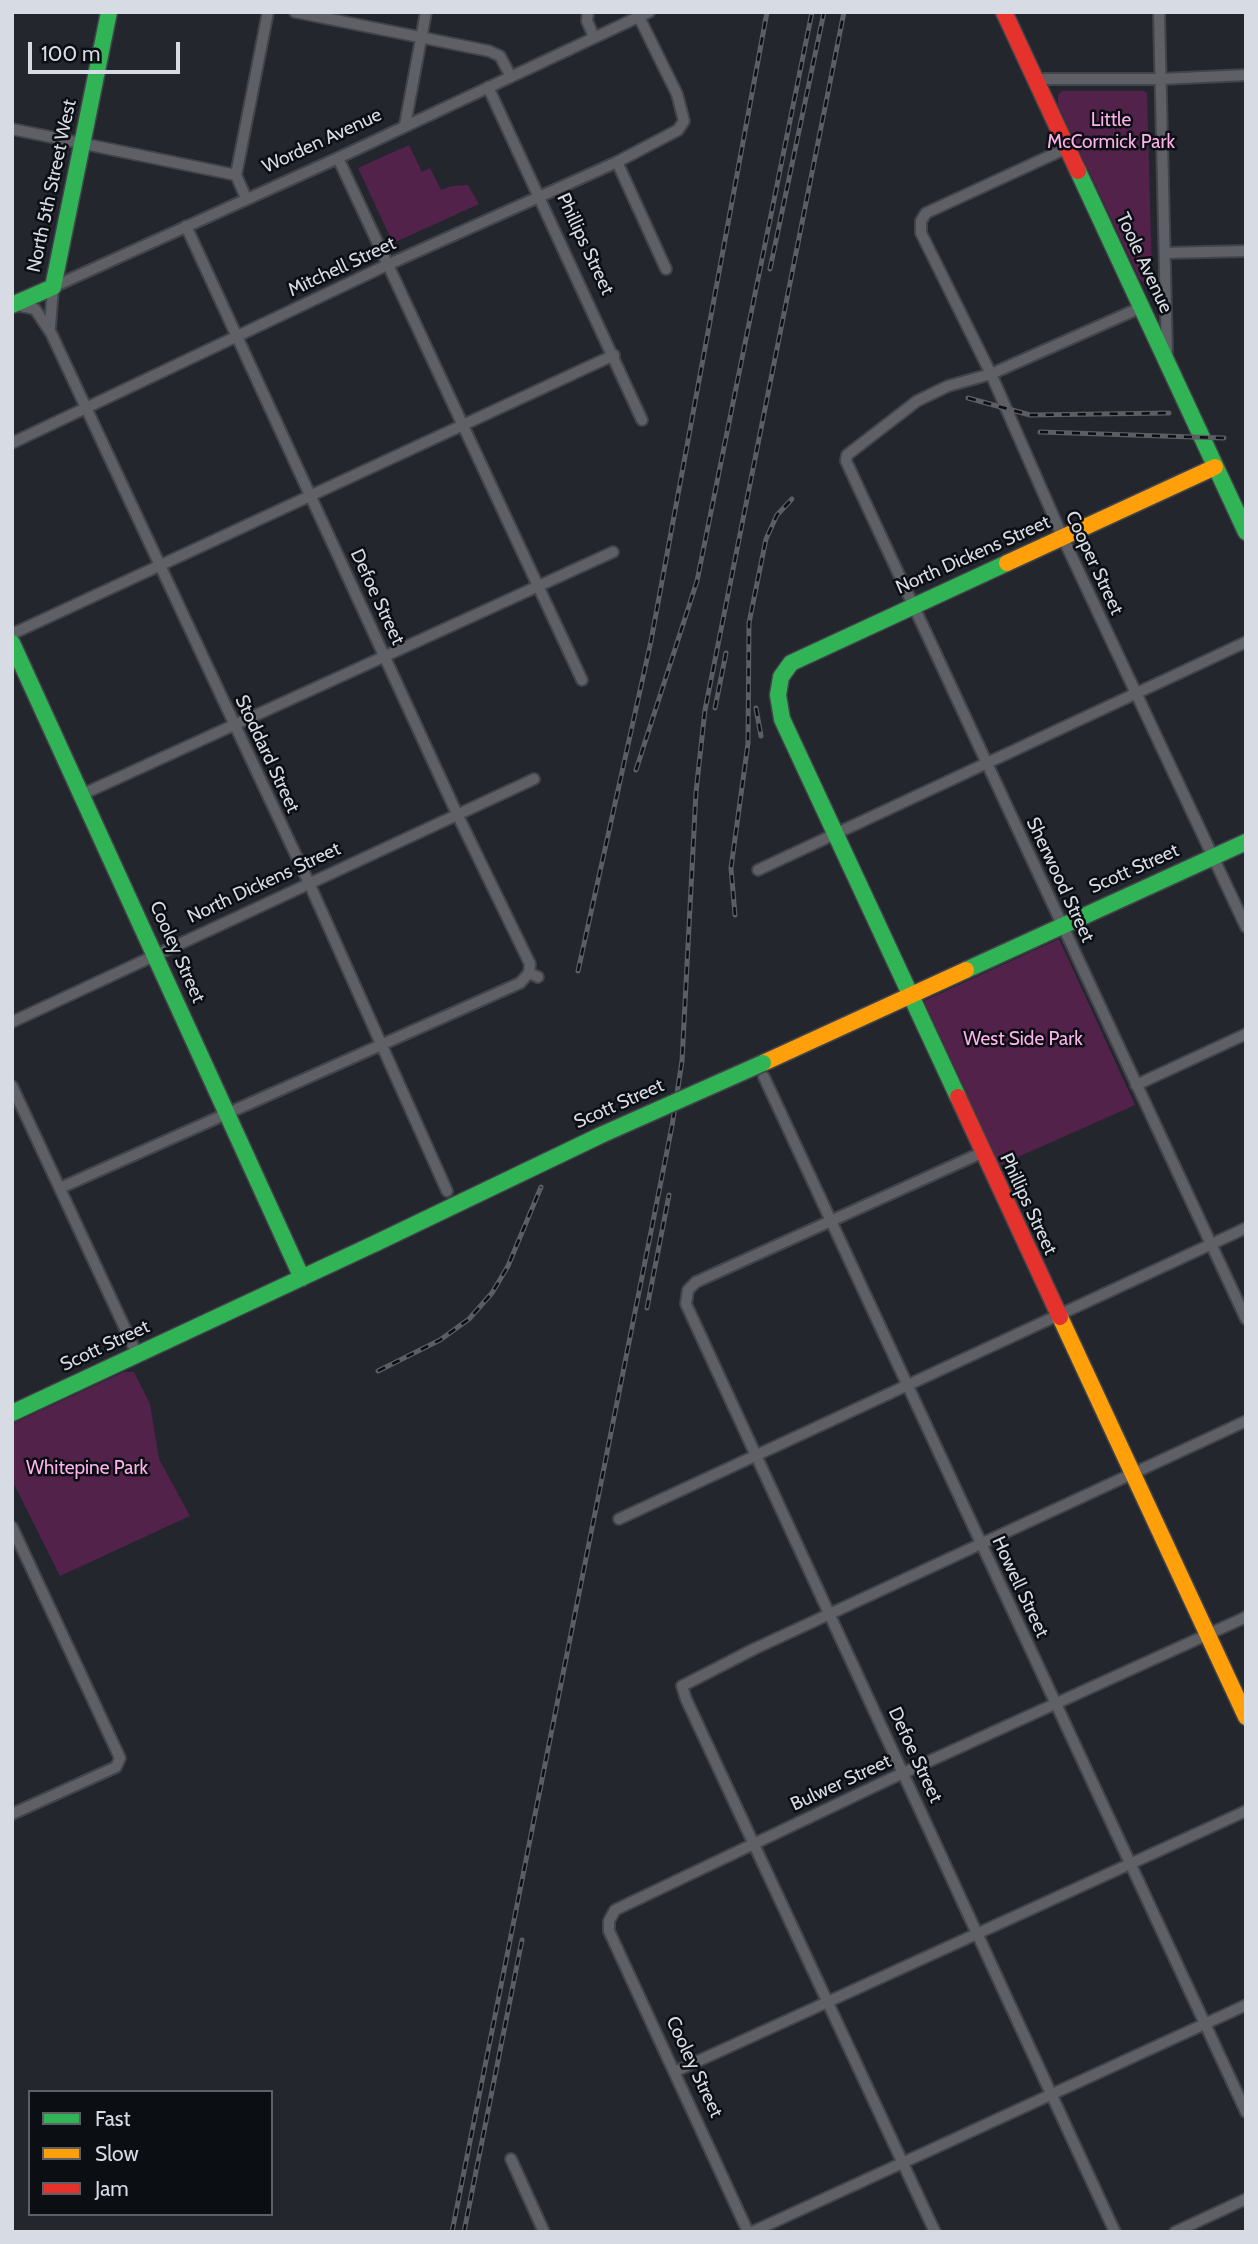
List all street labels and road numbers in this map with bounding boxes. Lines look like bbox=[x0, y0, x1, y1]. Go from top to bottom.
street label: North 5th Street West bbox=[23, 97, 81, 275]
street label: Worden Avenue bbox=[259, 103, 385, 179]
street label: Phillips Street bbox=[551, 189, 619, 299]
street label: Toole Avenue bbox=[1111, 209, 1177, 317]
street label: Mitchell Street bbox=[284, 232, 400, 302]
street label: Cooper Street bbox=[1060, 508, 1128, 618]
street label: North Dickens Street bbox=[892, 511, 1054, 599]
street label: Defoe Street bbox=[345, 546, 409, 648]
street label: Stoddard Street bbox=[230, 692, 304, 816]
street label: Sherwood Street bbox=[1021, 814, 1099, 946]
street label: North Dickens Street bbox=[184, 838, 344, 928]
street label: Scott Street bbox=[1086, 839, 1182, 899]
street label: Cooley Street bbox=[144, 898, 210, 1006]
street label: Scott Street bbox=[571, 1074, 667, 1134]
street label: Phillips Street bbox=[994, 1149, 1062, 1259]
street label: Scott Street bbox=[57, 1315, 153, 1377]
street label: Howell Street bbox=[987, 1533, 1053, 1641]
street label: Defoe Street bbox=[883, 1704, 947, 1806]
street label: Bulwer Street bbox=[787, 1750, 895, 1816]
street label: Cooley Street bbox=[661, 2013, 727, 2121]

